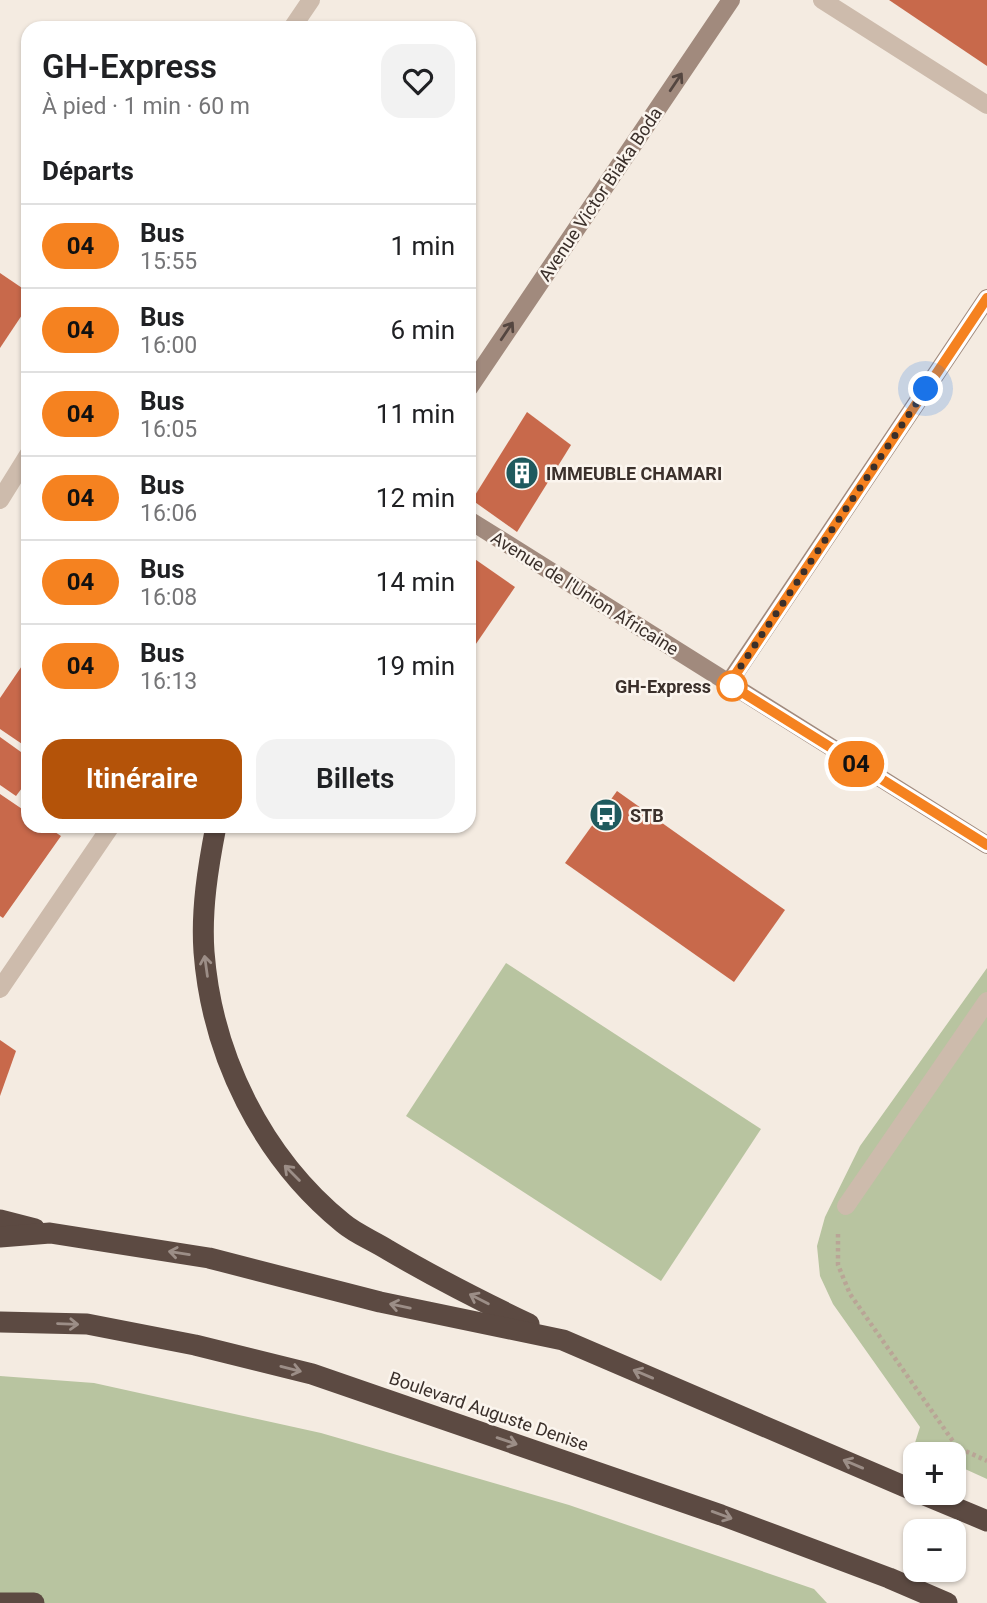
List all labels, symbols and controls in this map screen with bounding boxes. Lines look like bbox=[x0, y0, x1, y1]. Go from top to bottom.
button: heart bbox=[381, 44, 455, 118]
text: GH-Express bbox=[42, 47, 217, 86]
one-way arrow bbox=[669, 73, 683, 92]
text: À pied · 1 min · 60 m bbox=[42, 93, 250, 120]
street label: Avenue Victor Biaka Boda bbox=[534, 103, 666, 285]
text: Départs bbox=[42, 156, 134, 186]
text: Bus bbox=[140, 218, 185, 248]
text: 1 min bbox=[390, 231, 455, 261]
text: 04 bbox=[67, 232, 94, 260]
text: 15:55 bbox=[140, 248, 197, 275]
text: Bus bbox=[140, 302, 185, 332]
text: 6 min bbox=[390, 315, 455, 345]
text: 04 bbox=[67, 316, 94, 344]
one-way arrow bbox=[500, 322, 514, 341]
text: 16:00 bbox=[140, 332, 197, 359]
your location bbox=[908, 371, 943, 406]
text: Bus bbox=[140, 386, 185, 416]
text: 11 min bbox=[376, 399, 455, 429]
text: 04 bbox=[67, 400, 94, 428]
text: 16:05 bbox=[140, 416, 197, 443]
building icon: IMMEUBLE CHAMARI bbox=[503, 454, 541, 492]
place label: IMMEUBLE CHAMARI bbox=[546, 463, 722, 484]
text: Bus bbox=[140, 470, 185, 500]
text: 12 min bbox=[376, 483, 455, 513]
text: 04 bbox=[67, 484, 94, 512]
text: 16:06 bbox=[140, 500, 197, 527]
street label: Avenue de l'Union Africaine bbox=[487, 527, 683, 659]
text: Bus bbox=[140, 554, 185, 584]
text: 14 min bbox=[376, 567, 455, 597]
text: 04 bbox=[67, 568, 94, 596]
text: 16:08 bbox=[140, 584, 197, 611]
text: Bus bbox=[140, 638, 185, 668]
text: 19 min bbox=[376, 651, 455, 681]
text: 04 bbox=[67, 652, 94, 680]
text: 16:13 bbox=[140, 668, 197, 695]
marker: GH-Express bbox=[717, 671, 747, 701]
place label: GH-Express bbox=[615, 676, 711, 697]
button: Itinéraire bbox=[42, 739, 242, 819]
button: Billets bbox=[256, 739, 455, 819]
line badge: 04 bbox=[824, 741, 888, 787]
text: 04 bbox=[842, 750, 870, 778]
bus stop icon: STB bbox=[587, 796, 625, 834]
place label: STB bbox=[630, 805, 664, 826]
one-way arrow bbox=[200, 955, 213, 978]
one-way arrow bbox=[284, 1164, 301, 1181]
one-way arrow bbox=[168, 1247, 191, 1260]
one-way arrow bbox=[469, 1292, 490, 1306]
one-way arrow bbox=[389, 1298, 412, 1312]
one-way arrow bbox=[56, 1317, 79, 1331]
one-way arrow bbox=[279, 1363, 302, 1376]
street label: Boulevard Auguste Denise bbox=[387, 1367, 591, 1455]
one-way arrow bbox=[633, 1367, 655, 1380]
one-way arrow bbox=[495, 1436, 517, 1448]
map controls bbox=[903, 1442, 966, 1582]
button: + bbox=[903, 1442, 966, 1505]
one-way arrow bbox=[842, 1457, 864, 1470]
one-way arrow bbox=[710, 1510, 732, 1522]
button: − bbox=[903, 1519, 966, 1582]

